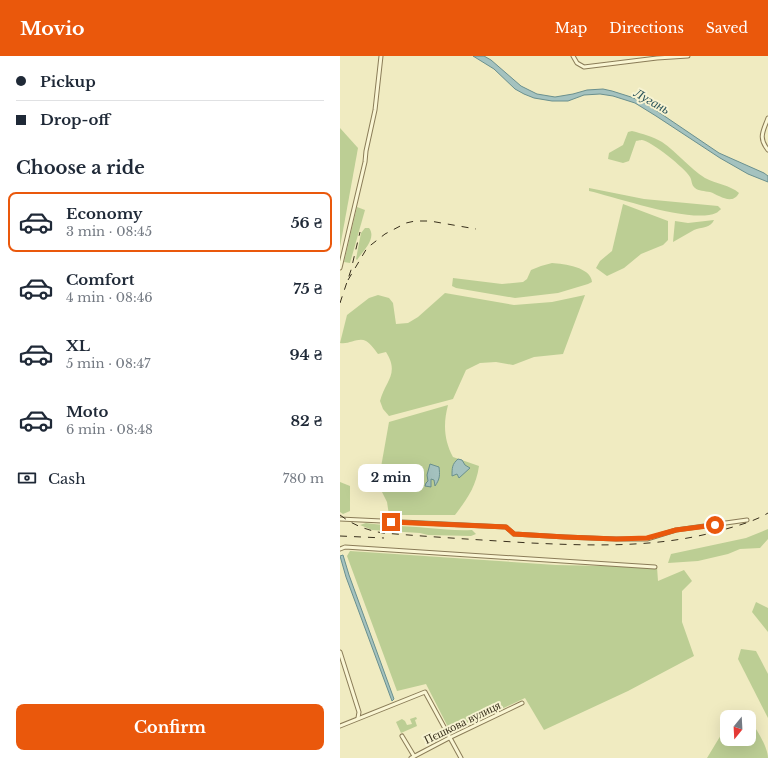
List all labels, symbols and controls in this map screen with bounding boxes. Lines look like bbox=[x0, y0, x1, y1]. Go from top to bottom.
text: Movio bbox=[20, 17, 85, 40]
text: Map bbox=[555, 19, 587, 37]
text: Directions bbox=[609, 19, 684, 37]
text: Saved bbox=[706, 19, 748, 37]
text: Pickup bbox=[40, 72, 96, 91]
water label: Лугань bbox=[630, 84, 673, 118]
text: Drop-off bbox=[40, 110, 110, 129]
text: Choose a ride bbox=[16, 157, 145, 179]
icon: car bbox=[18, 204, 54, 240]
text: Economy bbox=[66, 204, 143, 223]
text: 56 ₴ bbox=[291, 213, 322, 232]
text: 3 min · 08:45 bbox=[66, 223, 152, 240]
icon: car bbox=[18, 270, 54, 306]
text: Comfort bbox=[66, 270, 134, 289]
text: 75 ₴ bbox=[293, 279, 322, 298]
text: 4 min · 08:46 bbox=[66, 289, 153, 306]
icon: car bbox=[18, 336, 54, 372]
text: XL bbox=[66, 336, 90, 355]
text: 94 ₴ bbox=[290, 345, 322, 364]
text: 5 min · 08:47 bbox=[66, 355, 151, 372]
icon: car bbox=[18, 402, 54, 438]
text: Moto bbox=[66, 402, 108, 421]
text: 82 ₴ bbox=[290, 411, 322, 430]
text: 6 min · 08:48 bbox=[66, 421, 153, 438]
callout: 2 min bbox=[358, 464, 424, 492]
icon: cash bbox=[16, 467, 38, 489]
text: Cash bbox=[48, 469, 85, 488]
text: 2 min bbox=[371, 469, 411, 486]
text: 780 m bbox=[283, 470, 324, 487]
route end bbox=[382, 513, 400, 531]
route start bbox=[706, 516, 724, 534]
street label: Пєшкова вулиця bbox=[421, 697, 503, 747]
button: Confirm bbox=[16, 704, 324, 750]
north arrow bbox=[720, 710, 756, 746]
map controls bbox=[720, 710, 756, 746]

